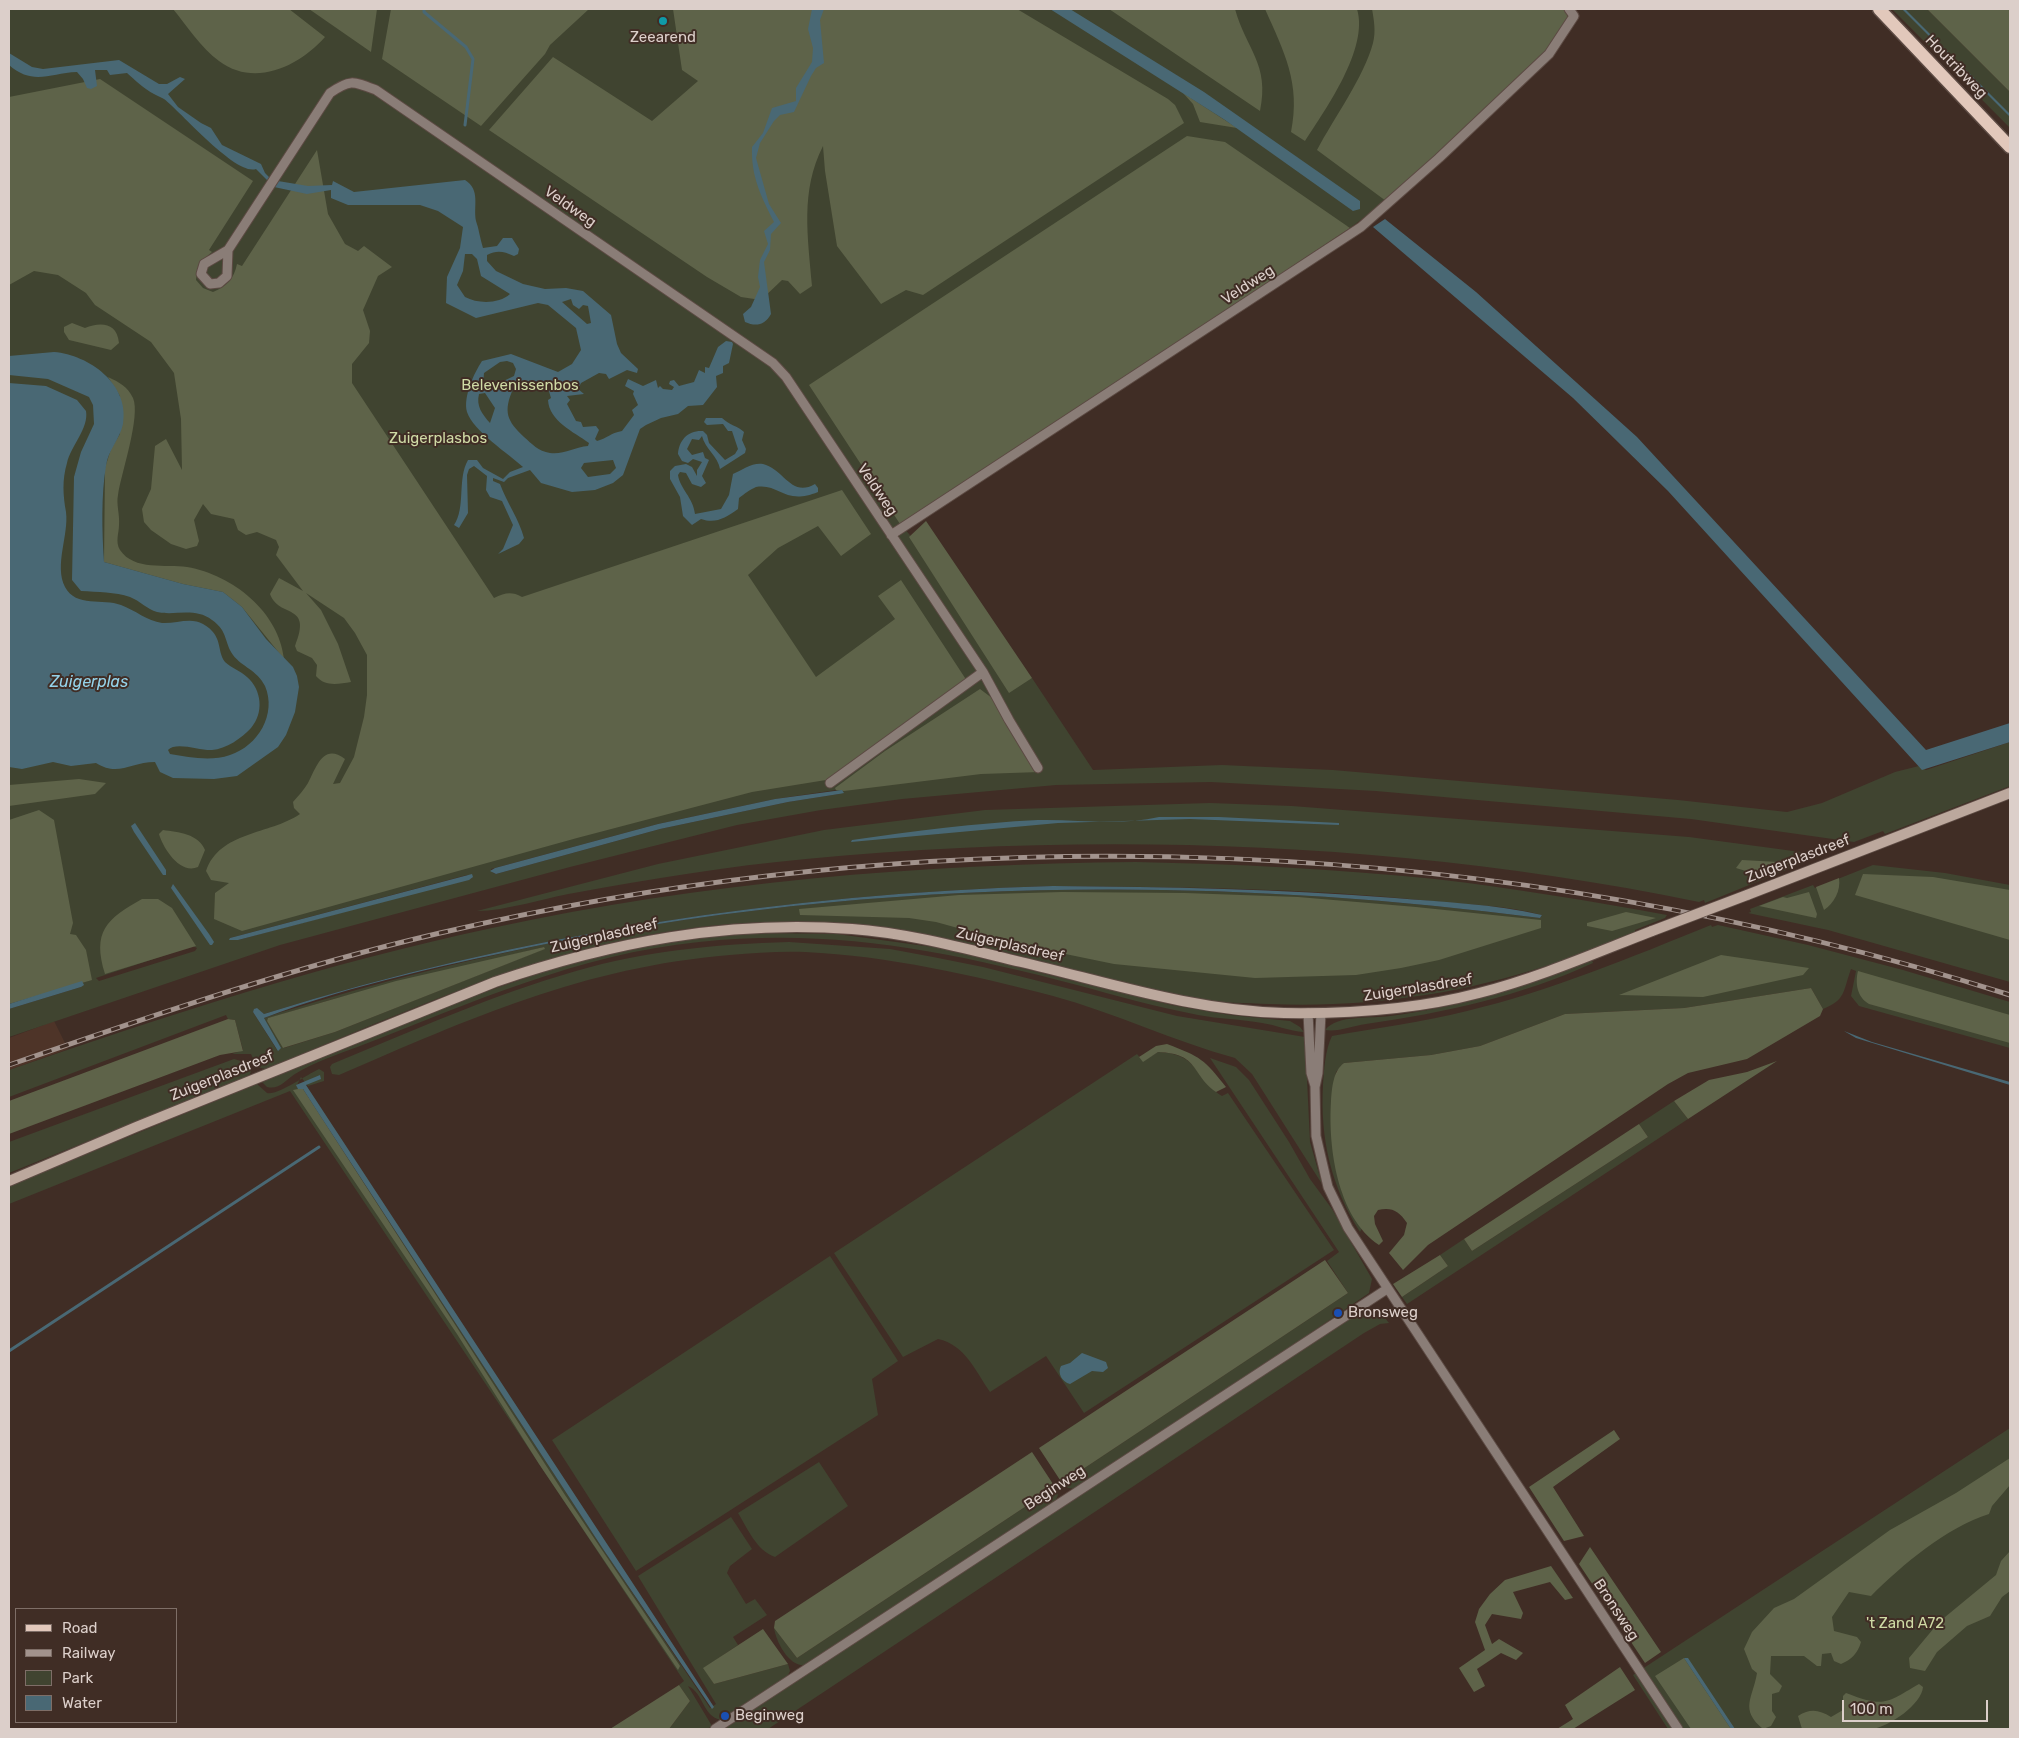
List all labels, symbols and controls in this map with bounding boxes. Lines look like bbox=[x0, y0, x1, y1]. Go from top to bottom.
marker: Zeearend bbox=[657, 15, 669, 27]
place label: Zeearend bbox=[630, 29, 696, 47]
street label: Houtribweg bbox=[1921, 31, 1991, 103]
street label: Veldweg bbox=[541, 183, 599, 231]
street label: Veldweg bbox=[1218, 261, 1278, 309]
park label: Belevenissenbos bbox=[461, 377, 579, 395]
park label: Zuigerplasbos bbox=[389, 430, 487, 448]
street label: Veldweg bbox=[853, 460, 901, 520]
water label: Zuigerplas bbox=[50, 672, 128, 692]
street label: Zuigerplasdreef bbox=[1743, 831, 1853, 887]
street label: Zuigerplasdreef bbox=[548, 915, 660, 957]
street label: Zuigerplasdreef bbox=[954, 924, 1066, 966]
street label: Zuigerplasdreef bbox=[1362, 971, 1474, 1005]
street label: Zuigerplasdreef bbox=[168, 1047, 276, 1105]
place label: Bronsweg bbox=[1348, 1304, 1418, 1322]
marker: Bronsweg bbox=[1332, 1307, 1344, 1319]
street label: Beginweg bbox=[1021, 1462, 1089, 1514]
street label: Bronsweg bbox=[1589, 1576, 1643, 1644]
legend bbox=[15, 1608, 178, 1723]
park label: 't Zand A72 bbox=[1866, 1615, 1944, 1633]
text: Road bbox=[62, 1619, 98, 1637]
text: Railway bbox=[62, 1644, 116, 1662]
text: Park bbox=[62, 1669, 93, 1687]
scale bar bbox=[1844, 1690, 1990, 1722]
text: Water bbox=[62, 1694, 102, 1712]
text: 100 m bbox=[1850, 1700, 1892, 1718]
place label: Beginweg bbox=[735, 1707, 804, 1725]
marker: Beginweg bbox=[719, 1710, 731, 1722]

